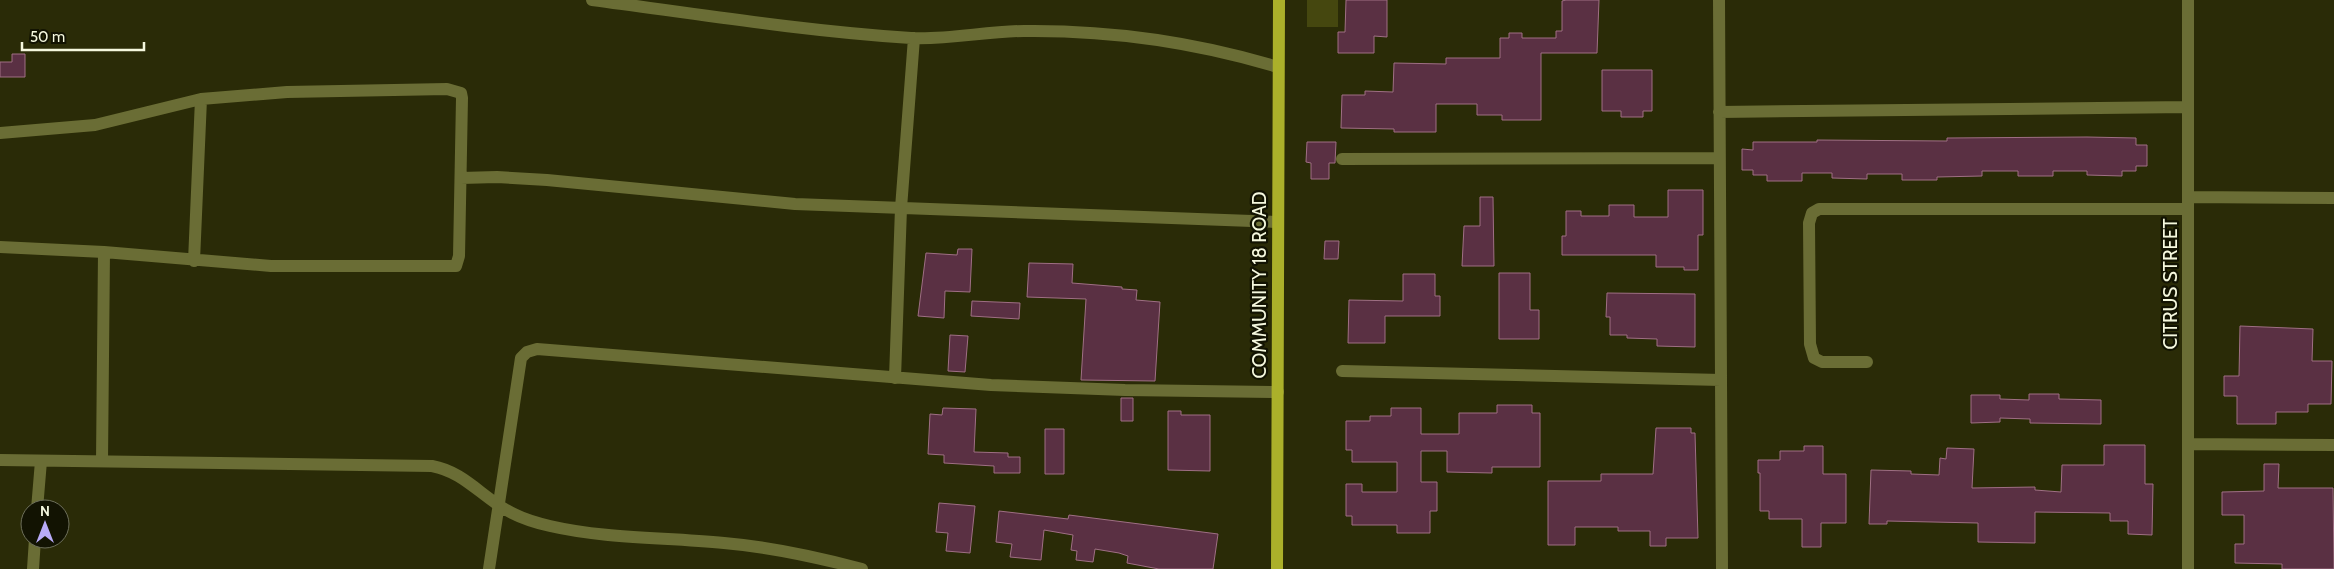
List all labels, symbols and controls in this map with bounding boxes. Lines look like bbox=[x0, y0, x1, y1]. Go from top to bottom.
scale bar bbox=[22, 20, 145, 52]
text: 50 m bbox=[30, 28, 65, 46]
street label: COMMUNITY 18 ROAD bbox=[1248, 191, 1271, 379]
street label: CITRUS STREET bbox=[2159, 218, 2182, 350]
north arrow bbox=[20, 499, 70, 549]
text: N bbox=[40, 502, 50, 520]

